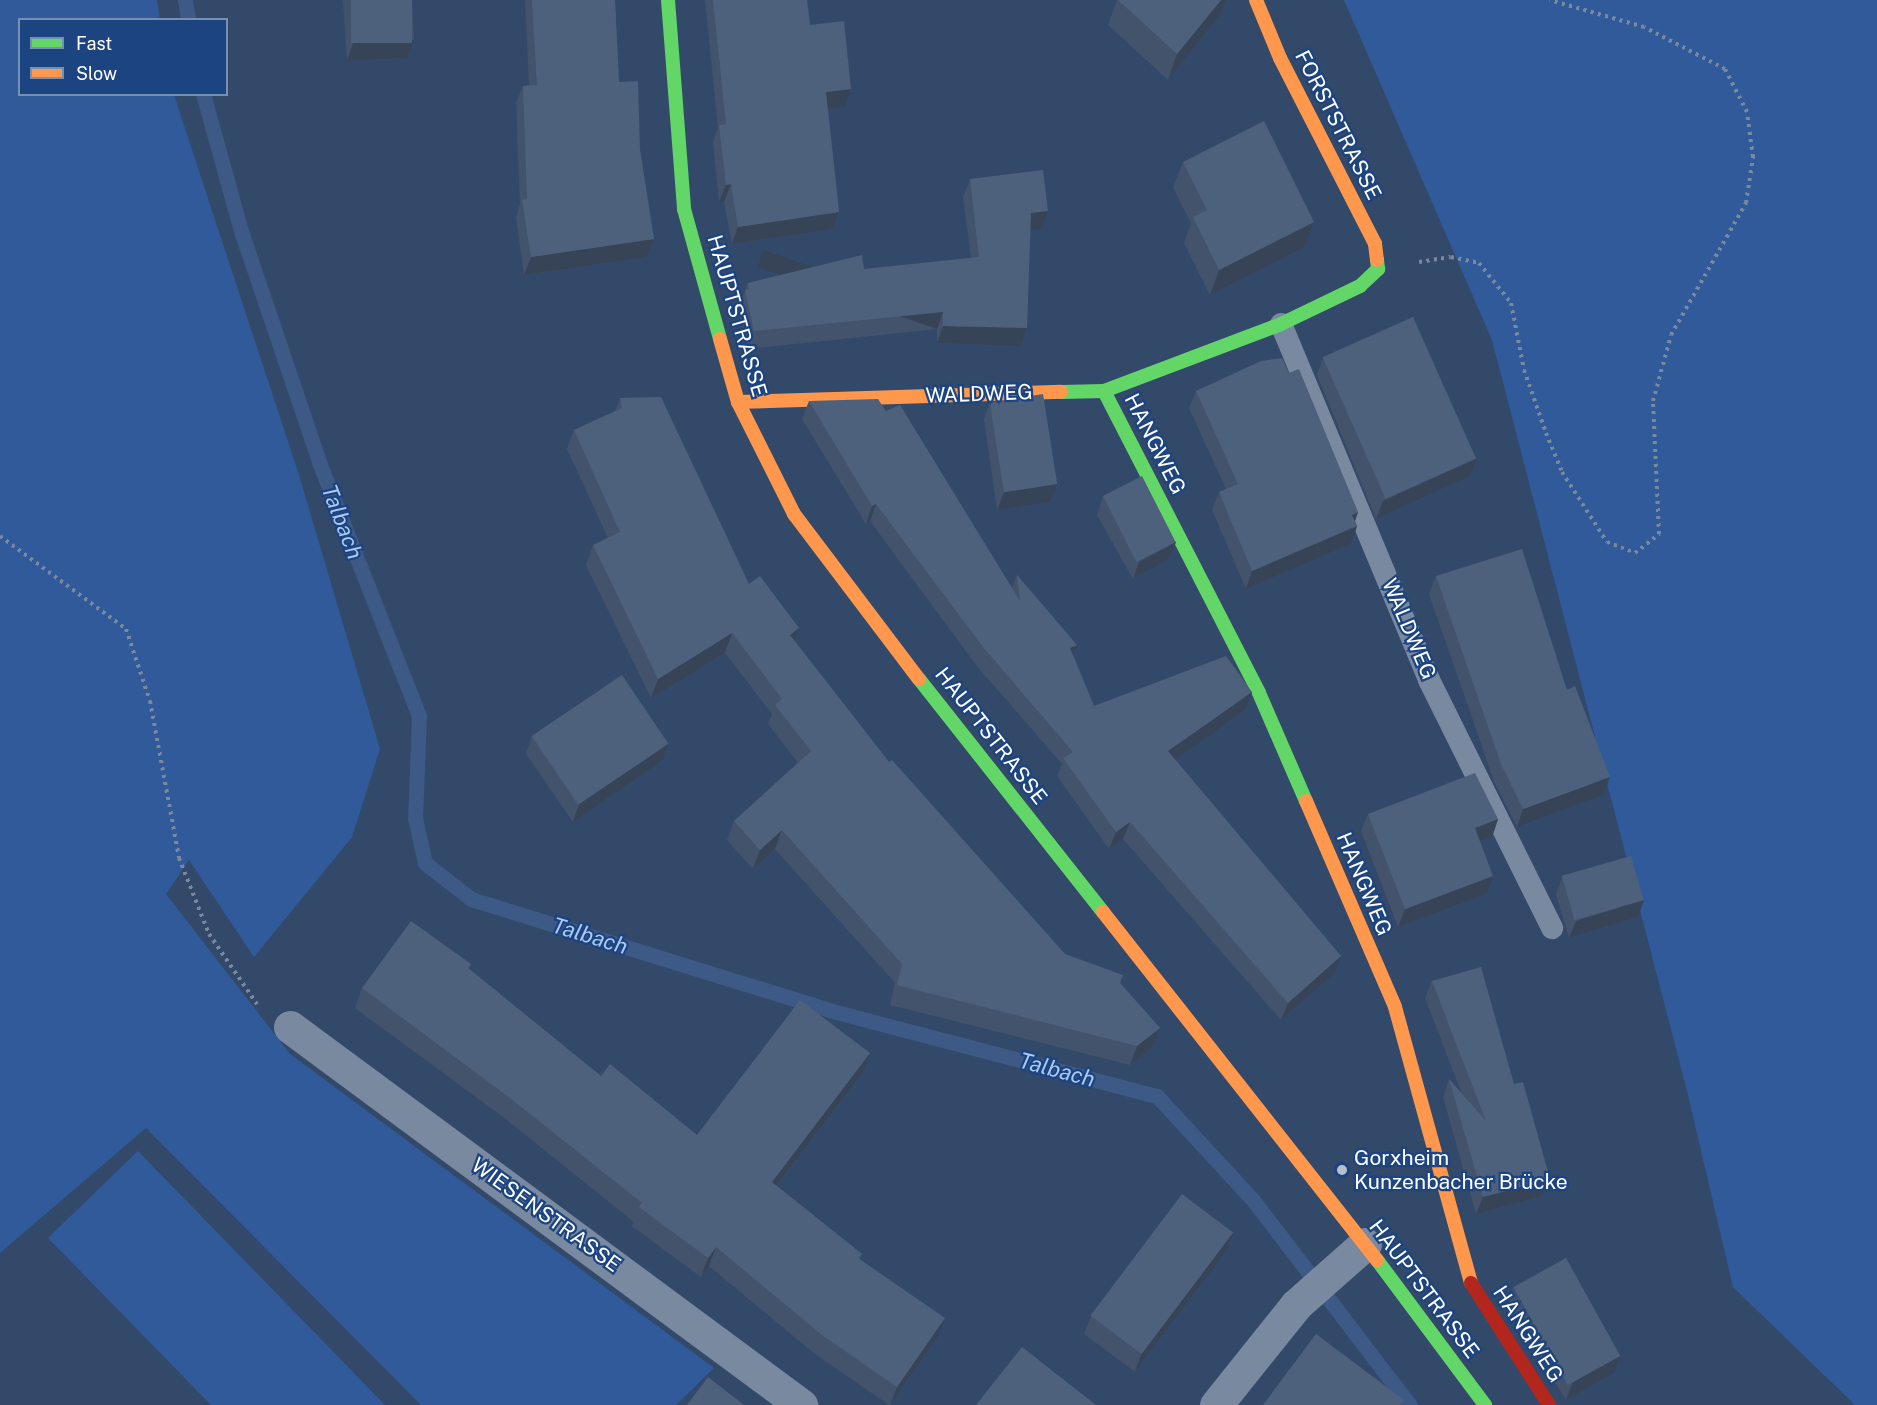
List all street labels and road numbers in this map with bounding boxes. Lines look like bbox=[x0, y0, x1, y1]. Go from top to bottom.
street label: FORSTSTRASSE bbox=[1289, 46, 1387, 204]
street label: HAUPTSTRASSE bbox=[702, 232, 772, 400]
street label: WALDWEG bbox=[925, 380, 1033, 408]
street label: HANGWEG bbox=[1119, 389, 1191, 499]
street label: WALDWEG bbox=[1376, 575, 1442, 683]
street label: HAUPTSTRASSE bbox=[930, 662, 1052, 810]
street label: HANGWEG bbox=[1331, 829, 1397, 939]
street label: WIESENSTRASSE bbox=[466, 1152, 626, 1278]
street label: HAUPTSTRASSE bbox=[1364, 1215, 1484, 1363]
street label: HANGWEG bbox=[1488, 1281, 1568, 1387]

